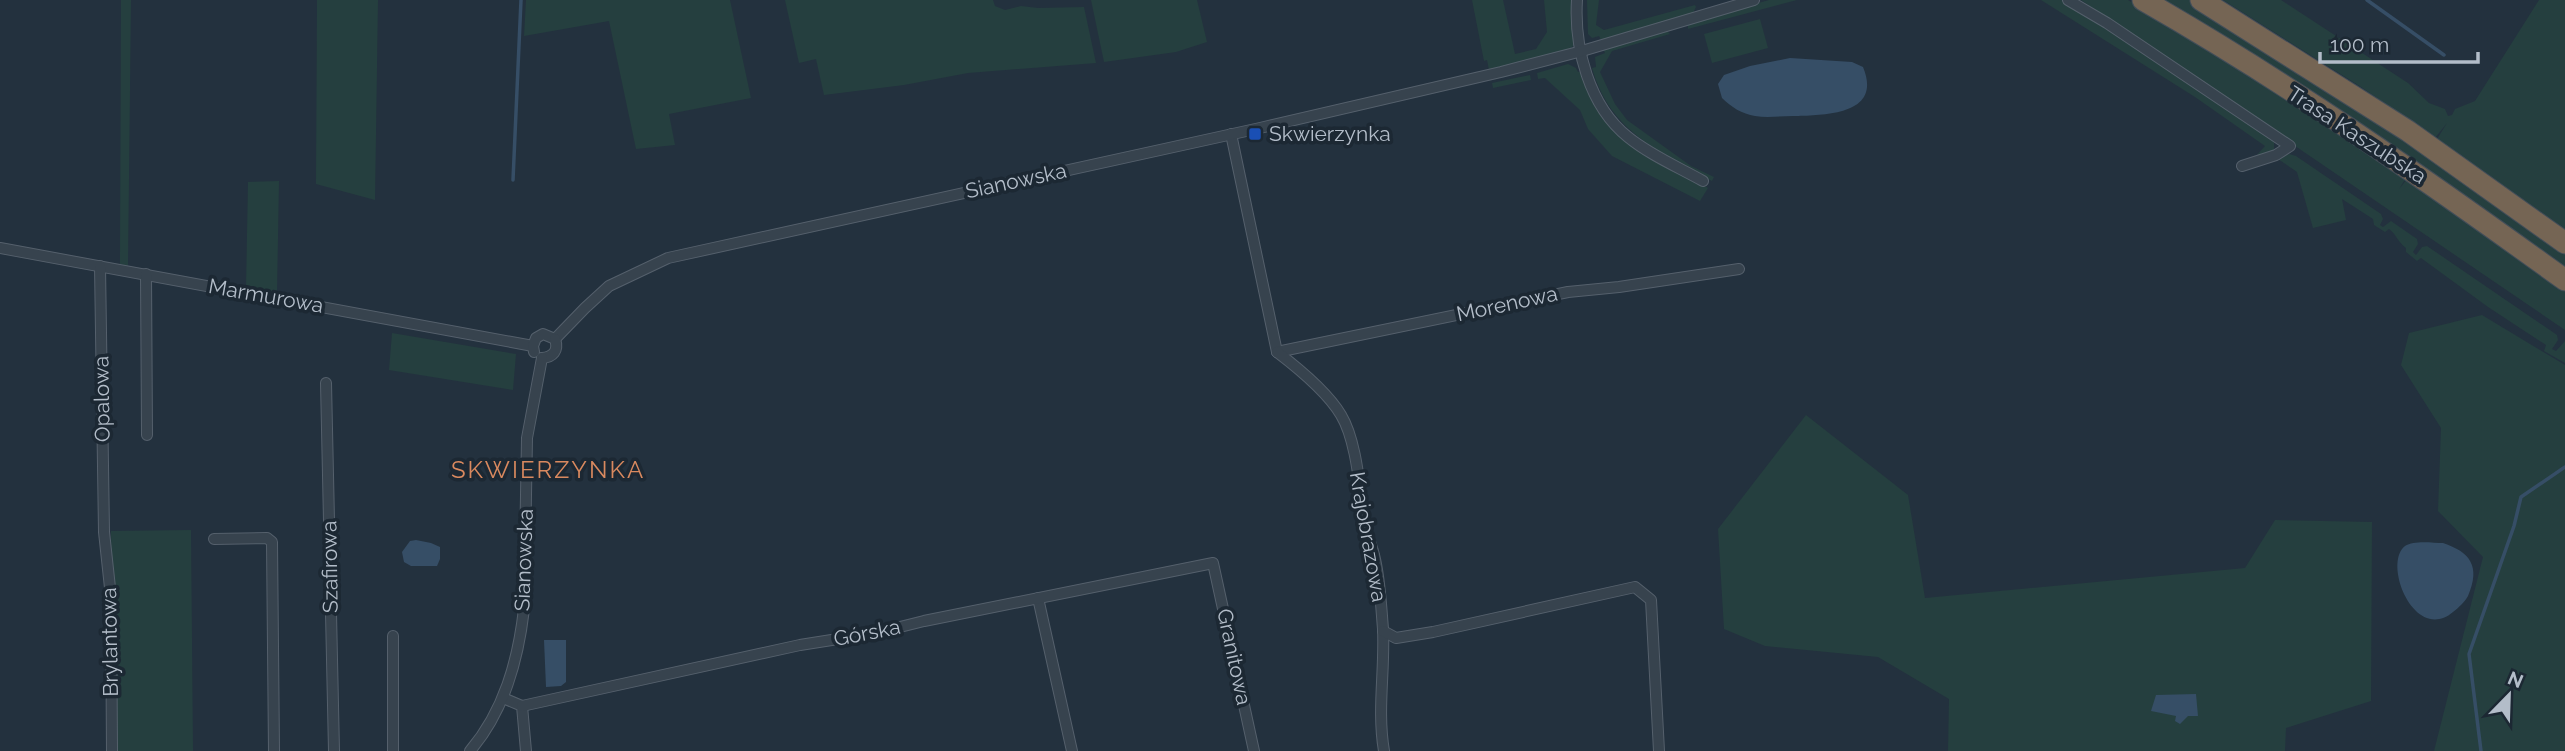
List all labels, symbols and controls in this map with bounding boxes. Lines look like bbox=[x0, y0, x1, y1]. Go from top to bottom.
scale bar bbox=[2320, 21, 2478, 65]
text: 100 m bbox=[2330, 32, 2389, 57]
street label: Trasa Kaszubska bbox=[2283, 80, 2431, 189]
place label: Skwierzynka bbox=[1269, 121, 1391, 146]
marker: Skwierzynka bbox=[1247, 126, 1263, 142]
street label: Sianowska bbox=[963, 158, 1069, 203]
street label: Marmurowa bbox=[207, 273, 326, 318]
street label: Morenowa bbox=[1454, 281, 1560, 326]
street label: Opalowa bbox=[88, 356, 115, 442]
district label: SKWIERZYNKA bbox=[451, 455, 645, 484]
street label: Krajobrazowa bbox=[1345, 470, 1392, 604]
street label: Sianowska bbox=[509, 508, 538, 612]
street label: Szafirowa bbox=[316, 521, 343, 613]
street label: Brylantowa bbox=[96, 587, 123, 697]
street label: Granitowa bbox=[1212, 606, 1257, 707]
street label: Górska bbox=[831, 614, 902, 651]
north arrow bbox=[2474, 660, 2544, 730]
text: N bbox=[2505, 666, 2527, 692]

